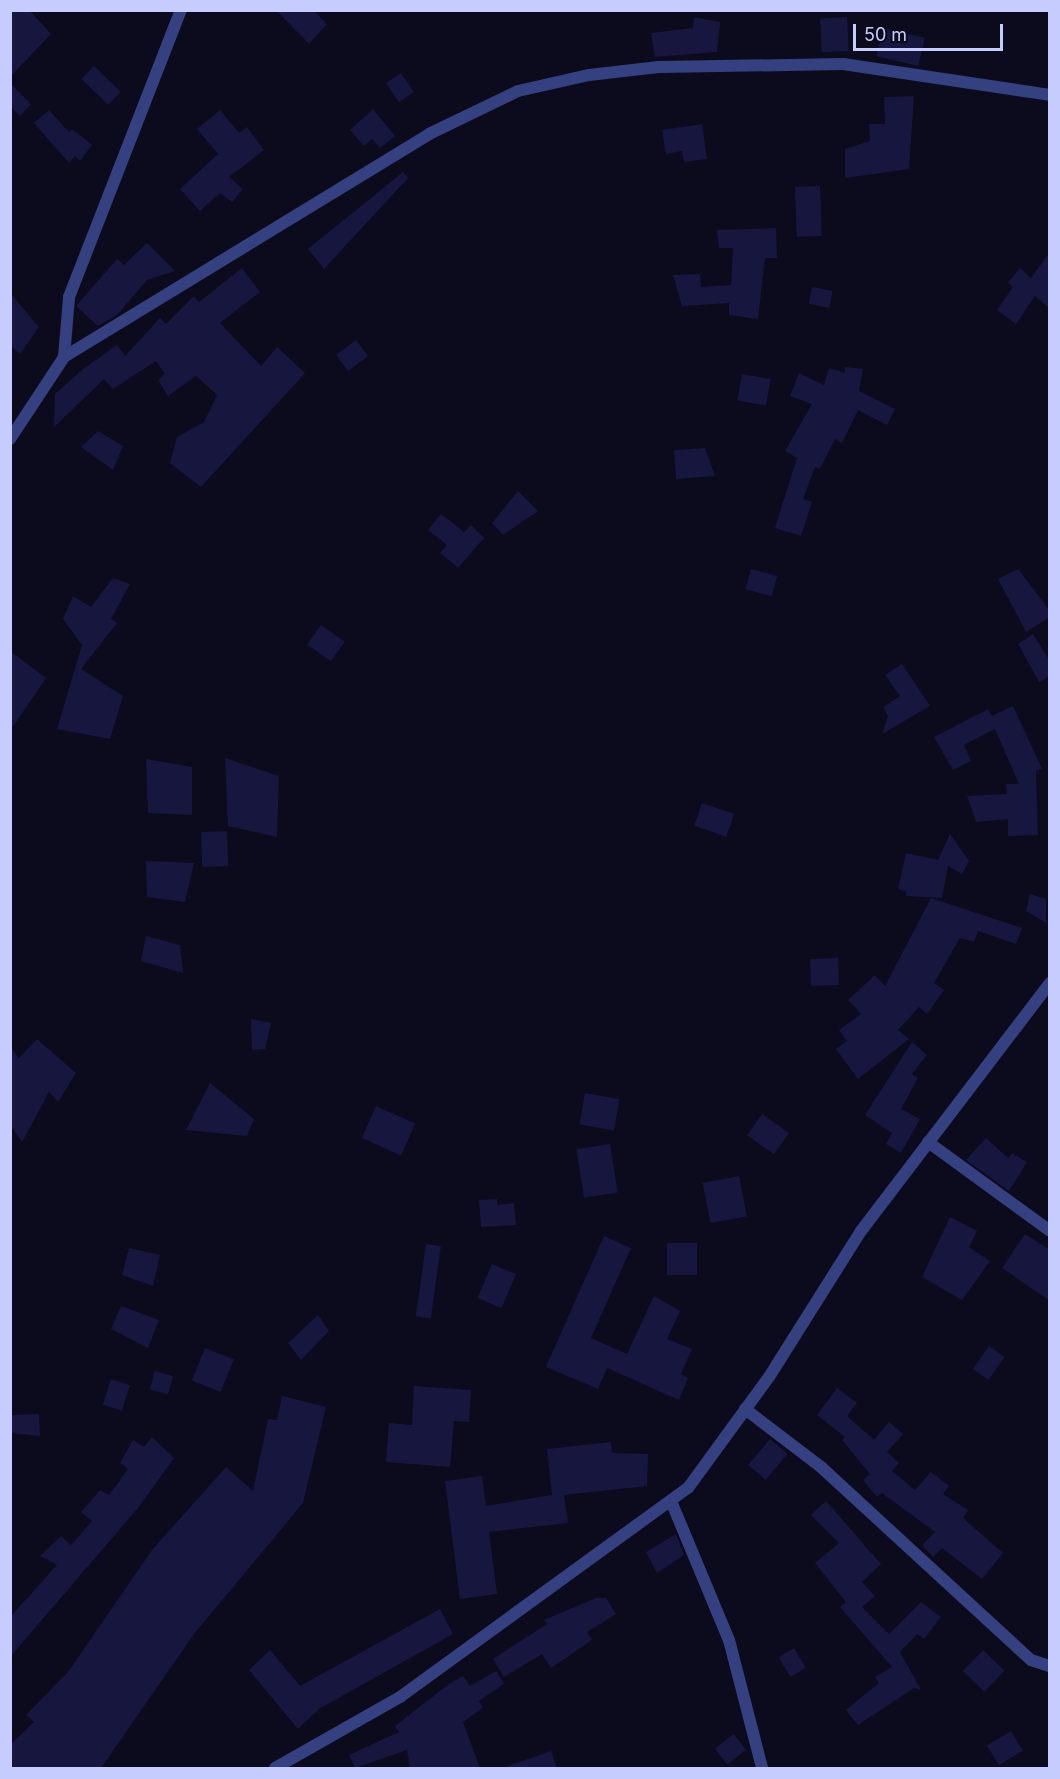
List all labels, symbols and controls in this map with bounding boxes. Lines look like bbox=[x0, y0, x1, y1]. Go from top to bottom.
scale bar bbox=[856, 12, 1006, 50]
text: 50 m bbox=[864, 24, 907, 45]

